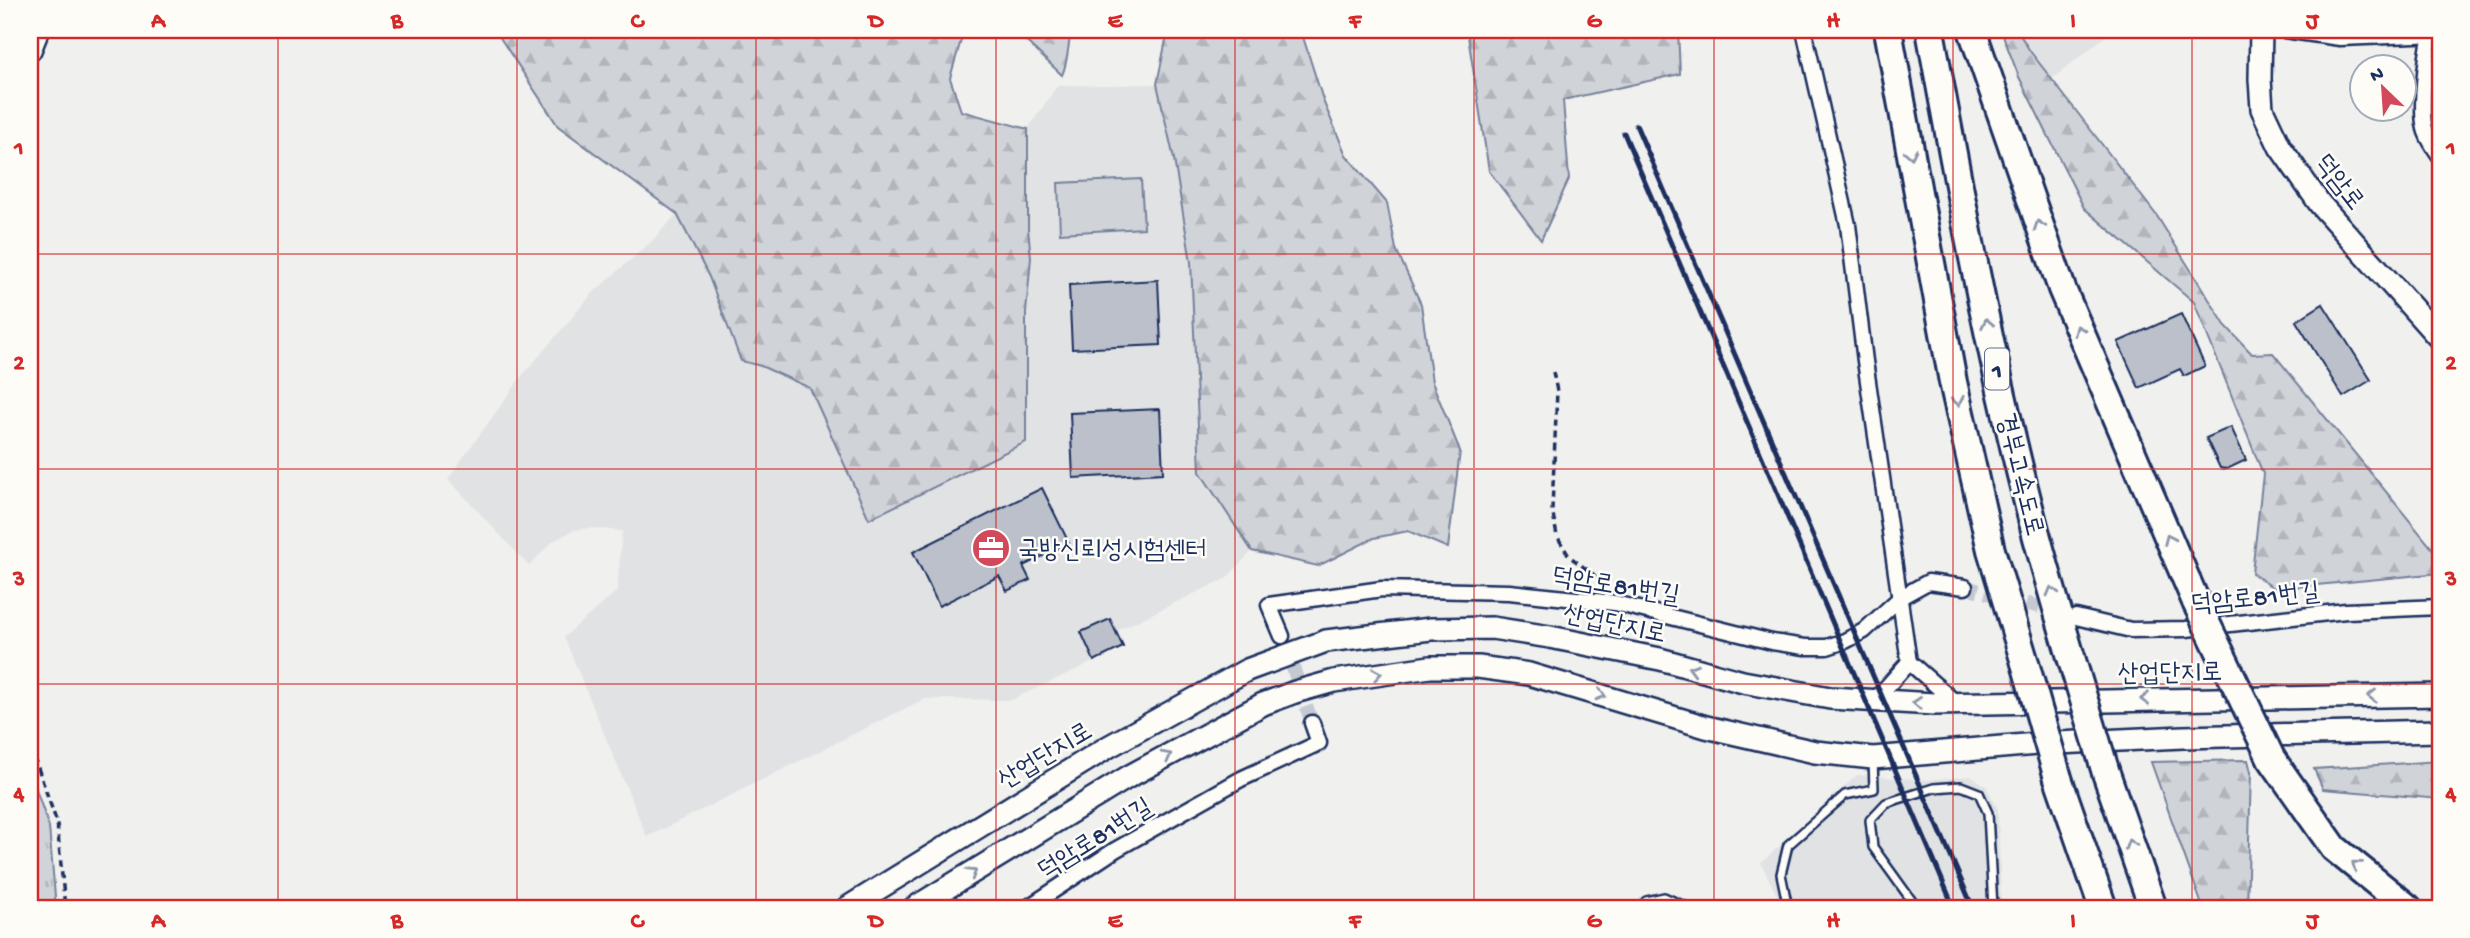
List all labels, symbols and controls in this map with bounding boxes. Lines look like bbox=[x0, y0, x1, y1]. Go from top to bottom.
text: A bbox=[150, 9, 166, 36]
text: B bbox=[390, 9, 404, 36]
text: C bbox=[631, 9, 646, 36]
text: D bbox=[867, 9, 885, 36]
text: E bbox=[1108, 9, 1124, 36]
text: F bbox=[1348, 9, 1363, 36]
text: G bbox=[1587, 9, 1603, 36]
text: H bbox=[1826, 9, 1840, 36]
text: I bbox=[2070, 9, 2076, 36]
text: J bbox=[2305, 9, 2320, 36]
north arrow bbox=[2348, 52, 2418, 122]
text: N bbox=[2367, 63, 2388, 89]
text: 1 bbox=[13, 136, 24, 163]
text: 1 bbox=[2445, 136, 2456, 163]
one-way arrow bbox=[1903, 148, 1918, 160]
street label: 덕암로 bbox=[2306, 149, 2369, 218]
one-way arrow bbox=[2033, 219, 2047, 231]
one-way arrow bbox=[1980, 317, 1995, 329]
one-way arrow bbox=[2073, 324, 2087, 337]
road number: 1 bbox=[1985, 348, 2009, 390]
text: 2 bbox=[13, 351, 25, 378]
text: 2 bbox=[2445, 351, 2457, 378]
one-way arrow bbox=[1949, 395, 1964, 407]
street label: 경부고속도로 bbox=[1987, 410, 2048, 540]
office icon: 국방신뢰성시험센터 bbox=[970, 527, 1012, 569]
one-way arrow bbox=[2163, 534, 2177, 546]
place label: 국방신뢰성시험센터 bbox=[1018, 537, 1206, 568]
street label: 덕암로81번길 bbox=[1549, 563, 1682, 614]
text: 3 bbox=[12, 567, 25, 594]
text: 3 bbox=[2444, 567, 2457, 594]
street label: 덕암로81번길 bbox=[2190, 578, 2321, 623]
one-way arrow bbox=[2046, 585, 2061, 597]
street label: 산업단지로 bbox=[1560, 600, 1668, 652]
street label: 산업단지로 bbox=[2118, 659, 2223, 692]
one-way arrow bbox=[1687, 662, 1699, 677]
one-way arrow bbox=[1371, 667, 1383, 682]
one-way arrow bbox=[1594, 686, 1606, 701]
one-way arrow bbox=[2366, 688, 2377, 704]
one-way arrow bbox=[2139, 692, 2150, 707]
one-way arrow bbox=[1911, 695, 1922, 710]
street label: 산업단지로 bbox=[994, 718, 1099, 798]
one-way arrow bbox=[1160, 751, 1172, 764]
text: 4 bbox=[13, 782, 25, 809]
text: 4 bbox=[2445, 782, 2457, 809]
street label: 덕암로81번길 bbox=[1033, 793, 1160, 888]
one-way arrow bbox=[2125, 839, 2139, 851]
one-way arrow bbox=[2351, 861, 2364, 873]
one-way arrow bbox=[964, 868, 977, 881]
text: A bbox=[150, 909, 166, 936]
text: B bbox=[390, 909, 404, 936]
text: C bbox=[631, 909, 646, 936]
text: D bbox=[867, 909, 885, 936]
text: E bbox=[1108, 909, 1124, 936]
text: F bbox=[1348, 909, 1363, 936]
text: G bbox=[1587, 909, 1603, 936]
text: H bbox=[1826, 909, 1840, 936]
text: I bbox=[2070, 909, 2076, 936]
text: J bbox=[2305, 909, 2320, 936]

